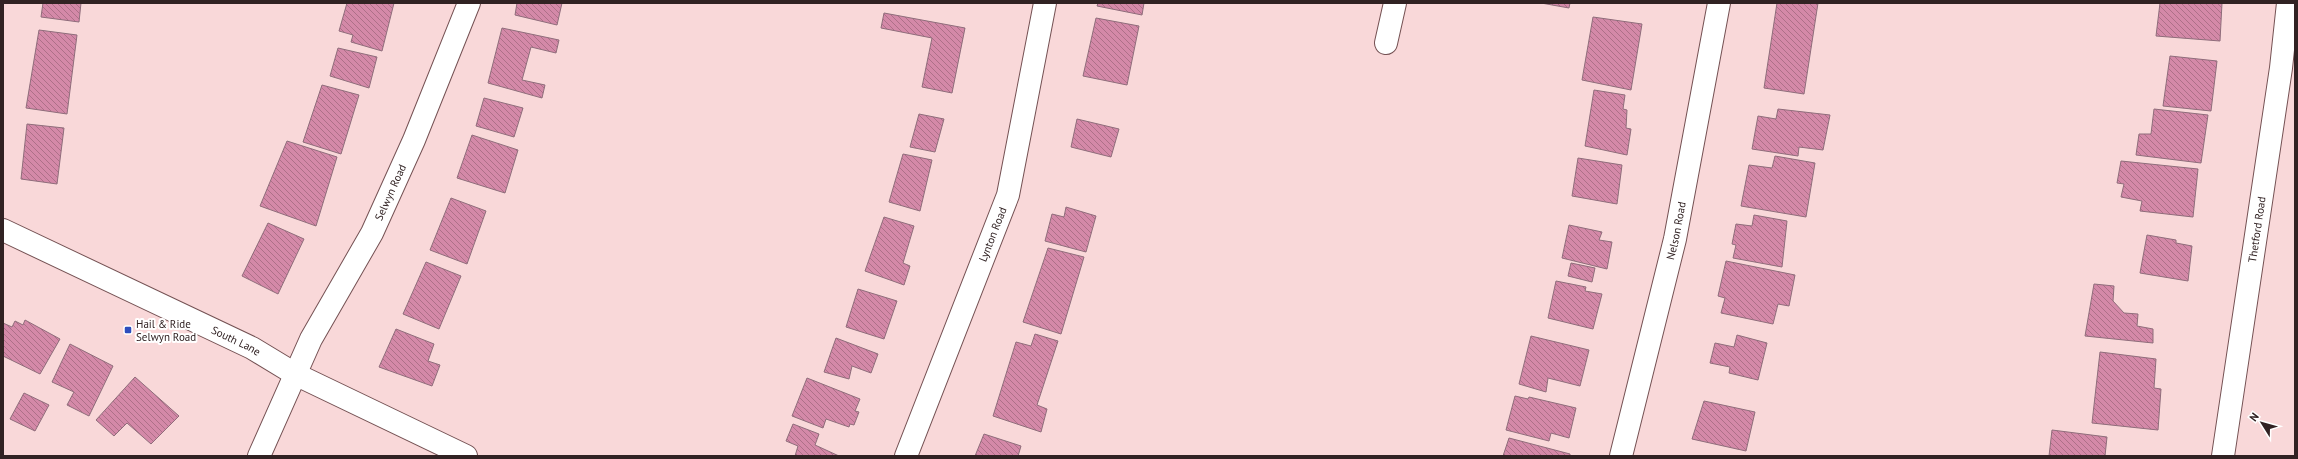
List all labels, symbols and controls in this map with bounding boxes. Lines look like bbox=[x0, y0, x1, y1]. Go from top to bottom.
street label: Selwyn Road bbox=[372, 162, 409, 223]
street label: Thetford Road bbox=[2245, 195, 2269, 264]
street label: Nelson Road bbox=[1663, 200, 1689, 261]
street label: Lynton Road bbox=[976, 205, 1010, 264]
place label: Hail & Ride Selwyn Road bbox=[136, 317, 196, 344]
street label: South Lane bbox=[209, 323, 264, 359]
marker: Hail & Ride Selwyn Road bbox=[123, 325, 133, 335]
north arrow bbox=[2242, 403, 2282, 443]
text: N bbox=[2246, 410, 2262, 424]

